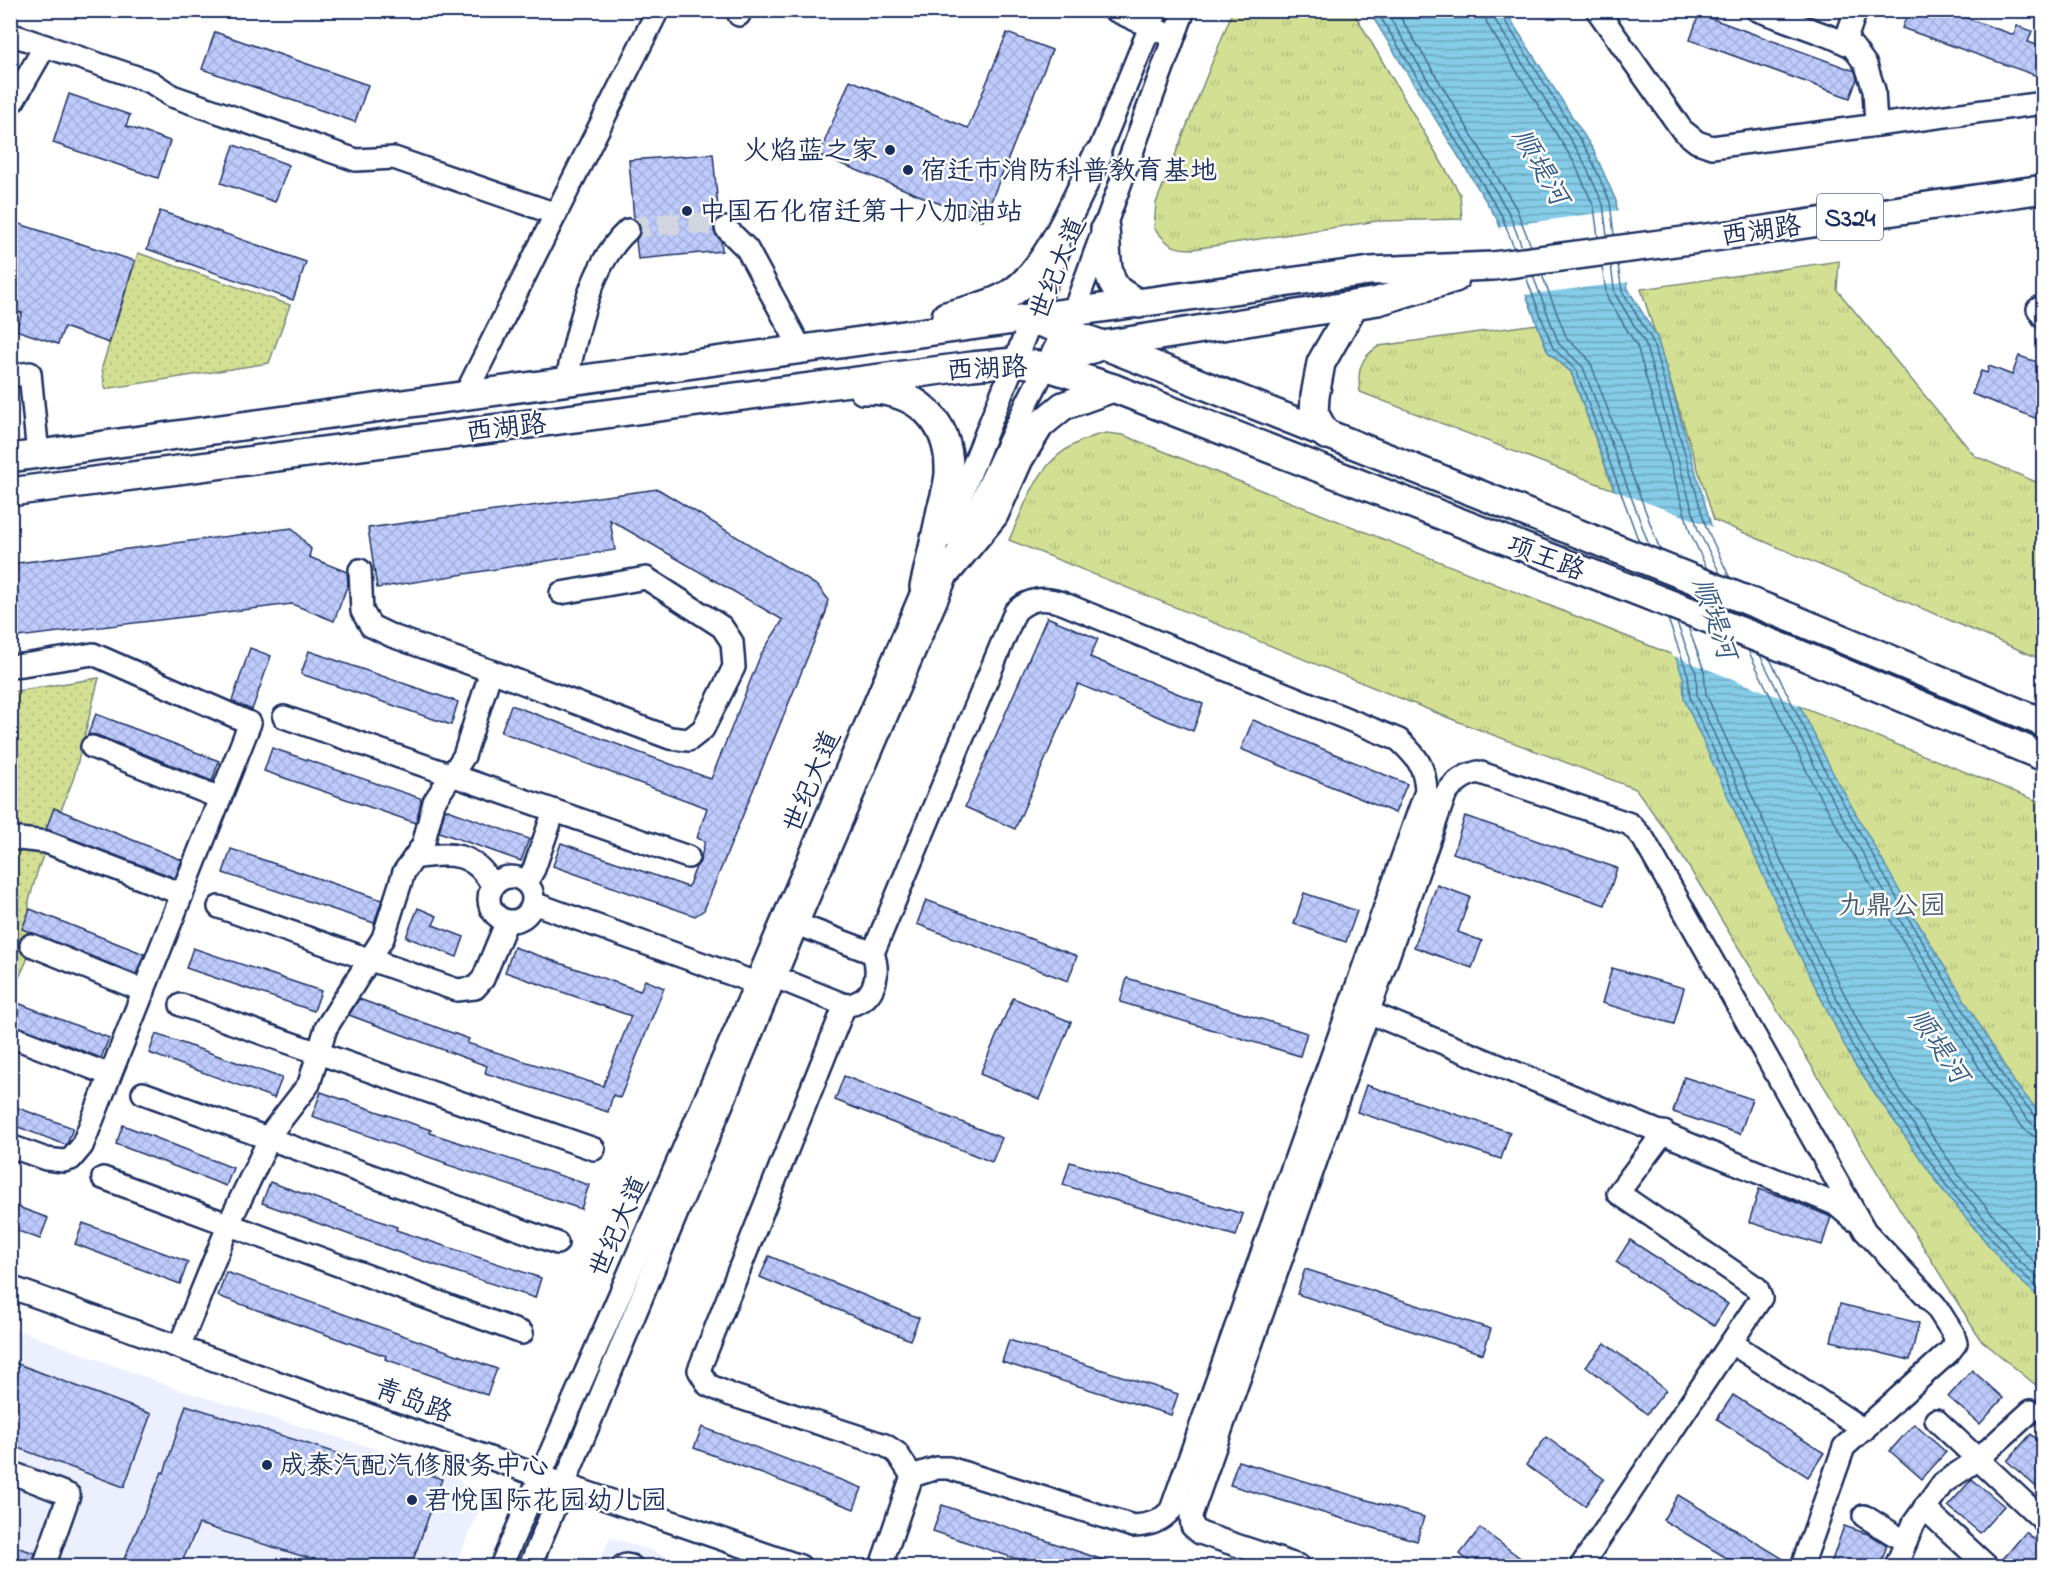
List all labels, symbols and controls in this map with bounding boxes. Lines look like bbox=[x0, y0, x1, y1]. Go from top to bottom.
water label: 顺堤河 bbox=[1500, 121, 1580, 218]
place label: 火焰蓝之家 bbox=[743, 133, 878, 172]
marker: 火焰蓝之家 bbox=[883, 143, 897, 157]
place label: 宿迁市消防科普教育基地 bbox=[920, 153, 1217, 192]
marker: 宿迁市消防科普教育基地 bbox=[901, 163, 915, 177]
place label: 中国石化宿迁第十八加油站 bbox=[699, 194, 1023, 233]
road number: S324 bbox=[1817, 194, 1883, 240]
marker: 中国石化宿迁第十八加油站 bbox=[680, 204, 694, 218]
street label: 西湖路 bbox=[1719, 208, 1804, 257]
street label: 世纪大道 bbox=[1021, 212, 1098, 326]
street label: 西湖路 bbox=[946, 349, 1029, 392]
street label: 西湖路 bbox=[464, 405, 549, 454]
street label: 项王路 bbox=[1500, 527, 1590, 592]
water label: 顺堤河 bbox=[1680, 573, 1747, 669]
street label: 世纪大道 bbox=[774, 725, 852, 839]
park label: 九鼎公园 bbox=[1838, 888, 1946, 927]
water label: 顺堤河 bbox=[1897, 1001, 1980, 1097]
street label: 世纪大道 bbox=[581, 1170, 660, 1284]
street label: 青岛路 bbox=[368, 1370, 458, 1435]
place label: 成泰汽配汽修服务中心 bbox=[279, 1448, 549, 1487]
marker: 成泰汽配汽修服务中心 bbox=[260, 1458, 274, 1472]
place label: 君悦国际花园幼儿园 bbox=[424, 1483, 667, 1522]
marker: 君悦国际花园幼儿园 bbox=[405, 1493, 419, 1507]

